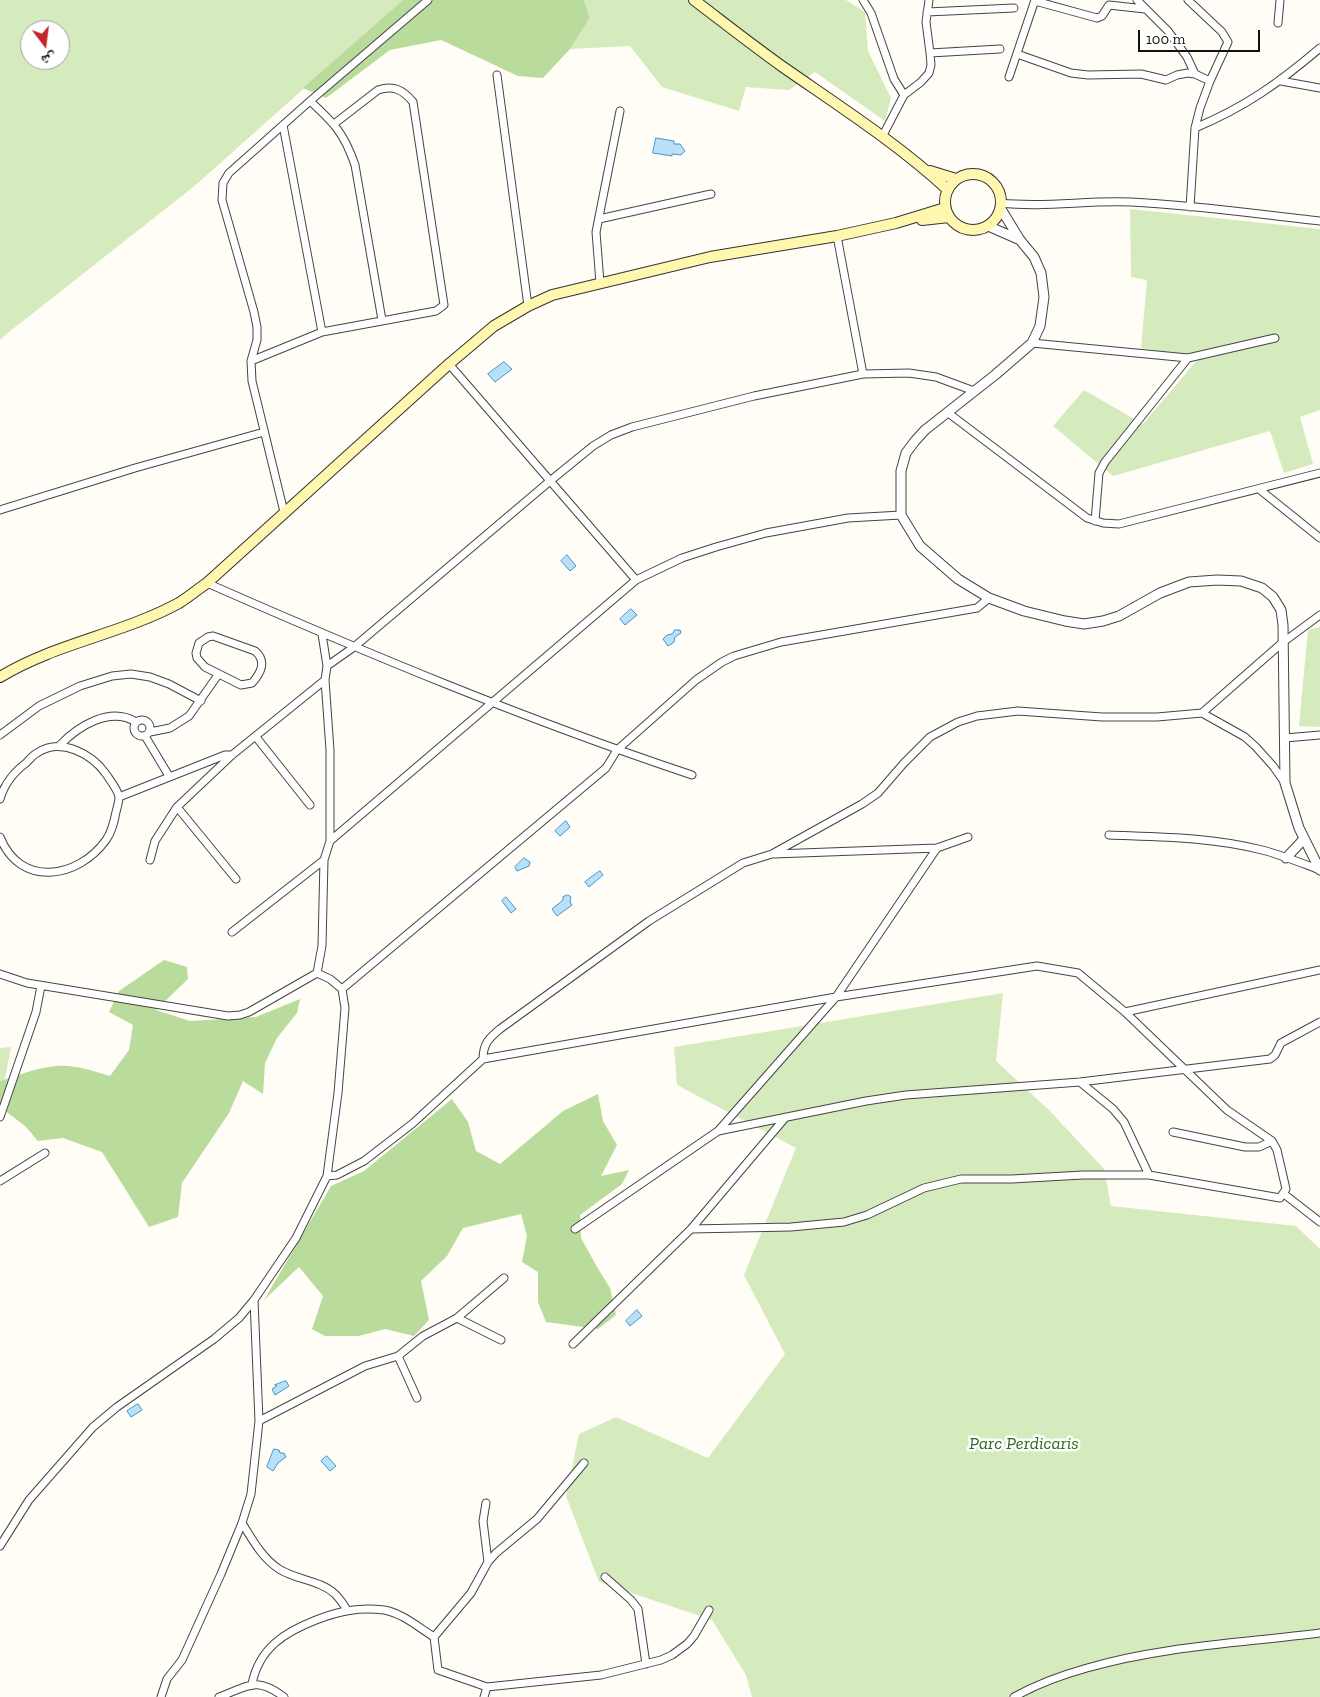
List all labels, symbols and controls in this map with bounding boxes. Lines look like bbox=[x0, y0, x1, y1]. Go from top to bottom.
north arrow bbox=[20, 20, 70, 70]
scale bar bbox=[1140, 20, 1262, 52]
text: 100 m bbox=[1146, 30, 1185, 48]
text: ش bbox=[39, 49, 58, 69]
park label: Parc Perdicaris bbox=[969, 1433, 1079, 1455]

